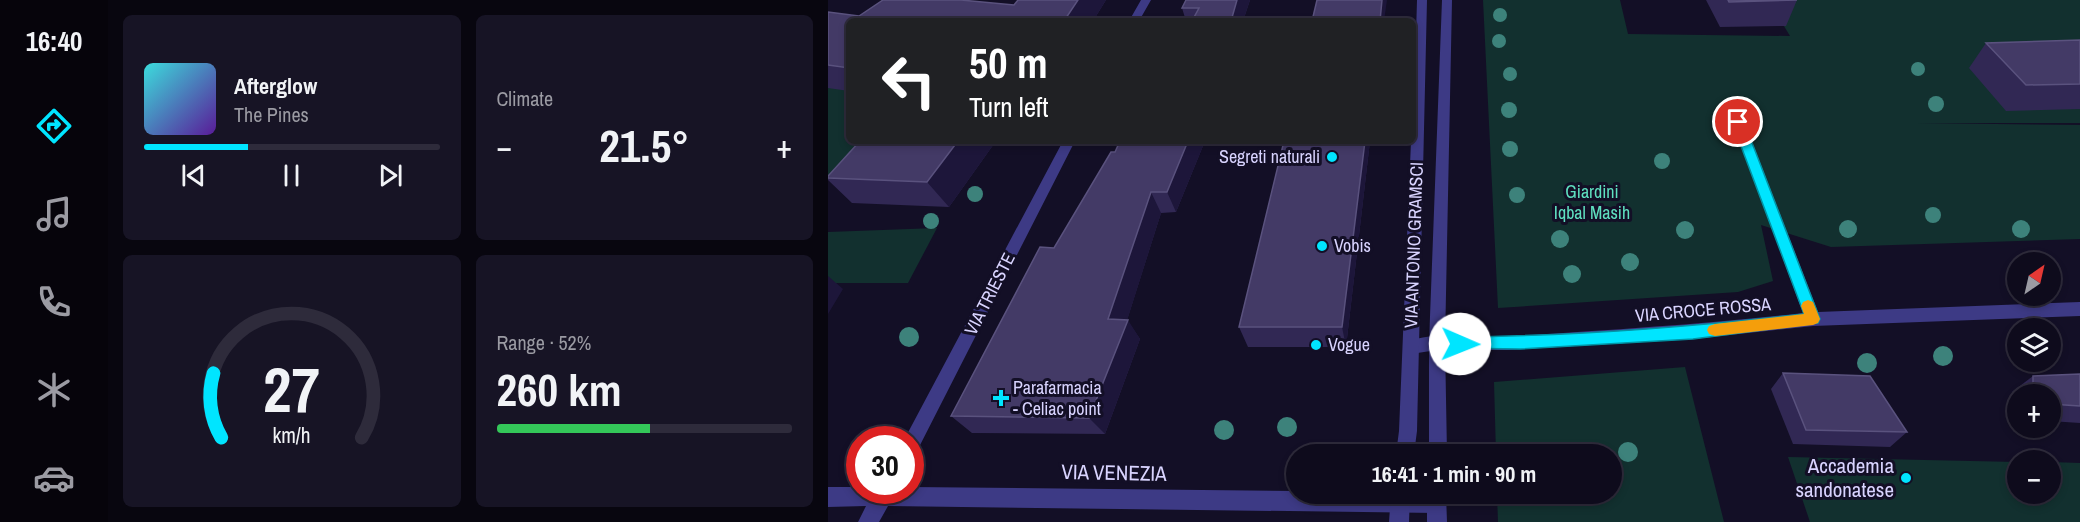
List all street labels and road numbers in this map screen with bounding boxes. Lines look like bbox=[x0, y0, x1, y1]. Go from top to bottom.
street label: VIA ANTONIO GRAMSCI bbox=[1398, 161, 1429, 329]
street label: VIA TRIESTE bbox=[958, 248, 1021, 339]
street label: VIA CROCE ROSSA bbox=[1634, 291, 1772, 328]
street label: VIA VENEZIA bbox=[1061, 457, 1167, 488]

